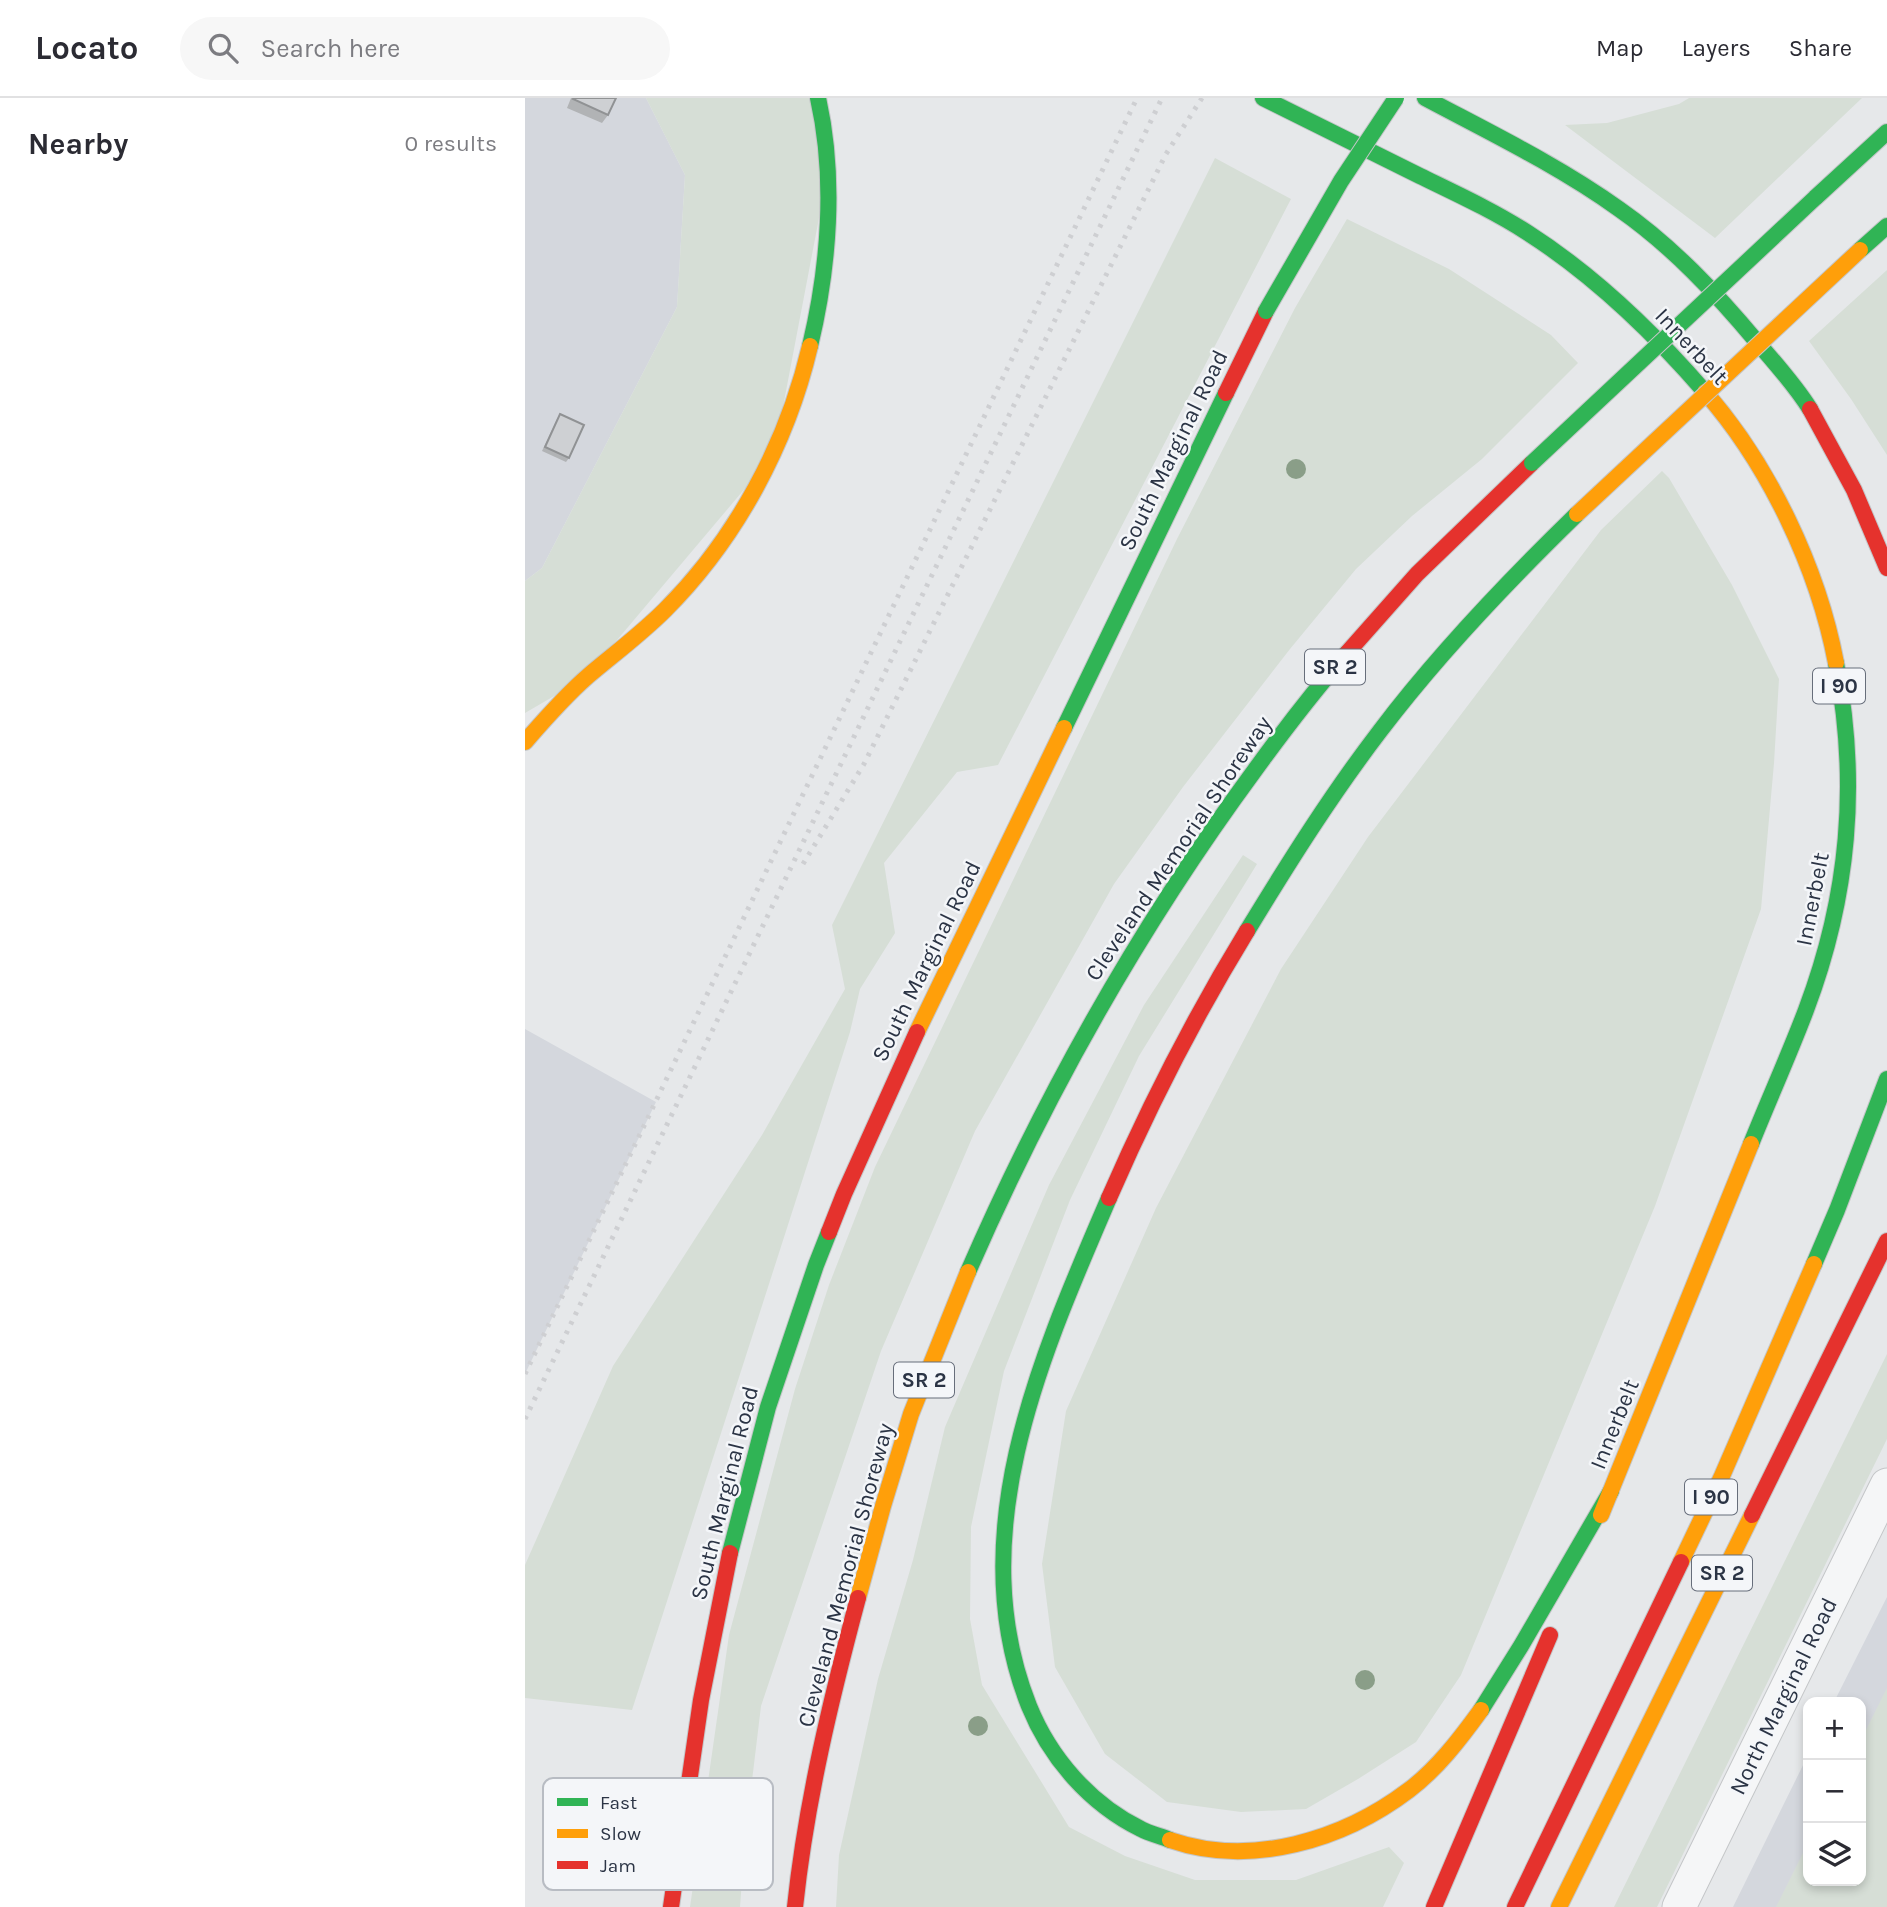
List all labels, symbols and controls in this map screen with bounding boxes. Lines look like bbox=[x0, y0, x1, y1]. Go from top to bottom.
search box bbox=[180, 17, 670, 80]
text: Locato bbox=[35, 29, 138, 67]
icon: search bbox=[204, 29, 242, 67]
text: Search here bbox=[260, 33, 400, 64]
text: Map bbox=[1596, 34, 1644, 62]
text: Layers bbox=[1682, 34, 1751, 62]
text: Share bbox=[1789, 34, 1852, 62]
text: Nearby bbox=[28, 126, 128, 162]
text: 0 results bbox=[405, 130, 497, 157]
street label: Innerbelt bbox=[1649, 302, 1734, 390]
street label: South Marginal Road bbox=[1113, 346, 1234, 555]
road number: SR 2 bbox=[1305, 650, 1365, 684]
road number: I 90 bbox=[1813, 668, 1865, 704]
street label: Cleveland Memorial Shoreway bbox=[1080, 711, 1277, 986]
street label: Innerbelt bbox=[1790, 850, 1835, 948]
street label: South Marginal Road bbox=[866, 857, 987, 1066]
road number: SR 2 bbox=[894, 1362, 954, 1398]
street label: Innerbelt bbox=[1584, 1375, 1645, 1473]
street label: South Marginal Road bbox=[685, 1383, 764, 1603]
street label: Cleveland Memorial Shoreway bbox=[792, 1420, 899, 1730]
road number: I 90 bbox=[1685, 1480, 1737, 1514]
road number: SR 2 bbox=[1692, 1556, 1752, 1590]
street label: North Marginal Road bbox=[1724, 1593, 1843, 1799]
map controls bbox=[1803, 1697, 1866, 1886]
button: + bbox=[1803, 1697, 1866, 1760]
button: − bbox=[1803, 1760, 1866, 1823]
legend bbox=[543, 1778, 773, 1890]
text: Fast bbox=[600, 1792, 637, 1814]
text: Slow bbox=[600, 1823, 641, 1845]
button: layers bbox=[1803, 1823, 1866, 1886]
text: Jam bbox=[600, 1855, 636, 1877]

